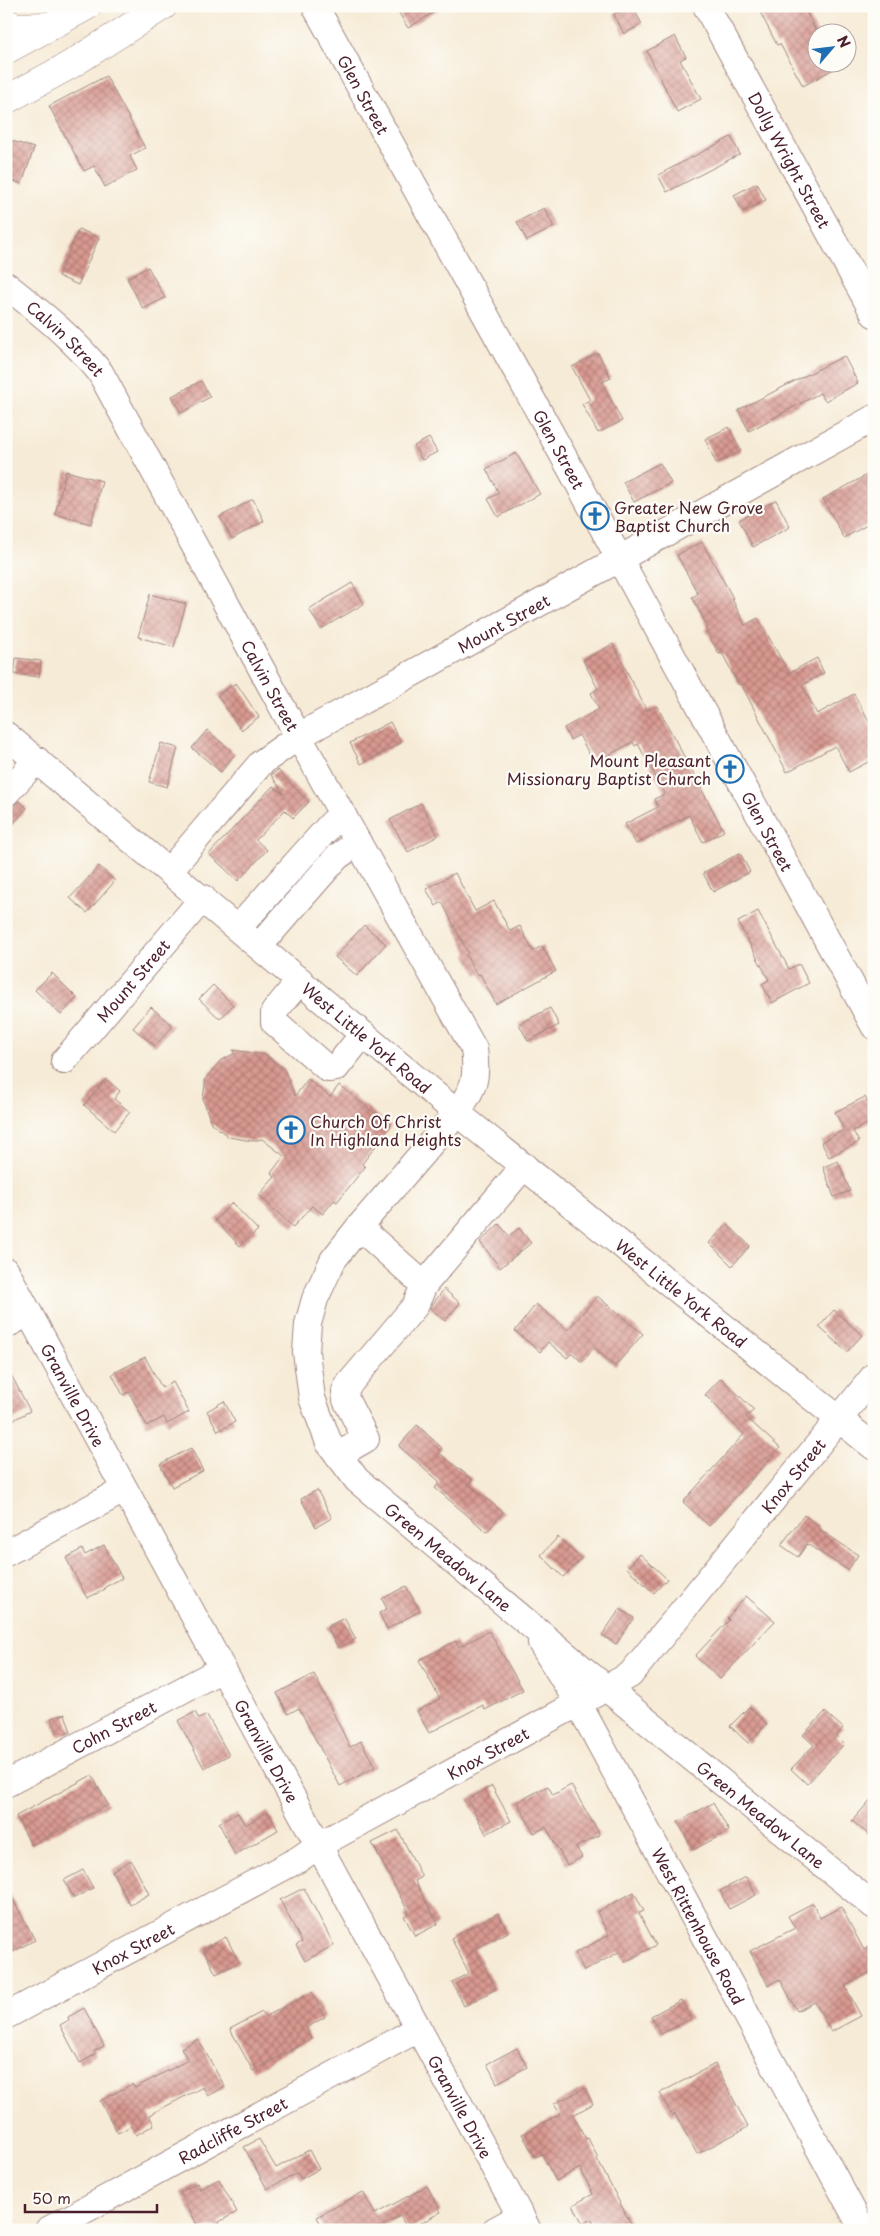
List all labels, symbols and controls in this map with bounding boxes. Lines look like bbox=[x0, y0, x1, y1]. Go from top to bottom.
north arrow bbox=[808, 22, 858, 72]
text: N bbox=[832, 32, 856, 51]
street label: Glen Street bbox=[332, 50, 396, 139]
street label: Dolly Wright Street bbox=[743, 87, 837, 233]
street label: Calvin Street bbox=[21, 294, 111, 381]
street label: Glen Street bbox=[528, 405, 591, 494]
place label: Greater New Grove Baptist Church bbox=[614, 495, 763, 537]
church icon: Greater New Grove Baptist Church bbox=[580, 501, 610, 531]
street label: Mount Street bbox=[453, 587, 554, 658]
street label: Calvin Street bbox=[236, 635, 305, 736]
place label: Mount Pleasant Missionary Baptist Church bbox=[507, 748, 711, 790]
church icon: Mount Pleasant Missionary Baptist Church bbox=[715, 754, 745, 784]
street label: Glen Street bbox=[736, 787, 800, 876]
street label: Mount Street bbox=[90, 933, 175, 1027]
street label: West Little York Road bbox=[297, 976, 437, 1099]
place label: Church Of Christ In Highland Heights bbox=[310, 1109, 461, 1151]
church icon: Church Of Christ In Highland Heights bbox=[276, 1115, 306, 1145]
street label: West Little York Road bbox=[611, 1233, 752, 1353]
street label: Granville Drive bbox=[35, 1339, 111, 1451]
street label: Knox Street bbox=[755, 1432, 831, 1518]
street label: Green Meadow Lane bbox=[380, 1496, 517, 1617]
street label: Cohn Street bbox=[67, 1694, 161, 1759]
street label: Granville Drive bbox=[229, 1694, 305, 1807]
street label: Knox Street bbox=[442, 1720, 533, 1785]
street label: Green Meadow Lane bbox=[692, 1755, 831, 1874]
street label: West Rittenhouse Road bbox=[646, 1843, 751, 2009]
street label: Knox Street bbox=[88, 1916, 179, 1980]
street label: Granville Drive bbox=[423, 2050, 499, 2162]
street label: Radcliffe Street bbox=[174, 2090, 292, 2169]
scale bar bbox=[25, 2181, 158, 2213]
text: 50 m bbox=[32, 2186, 71, 2209]

